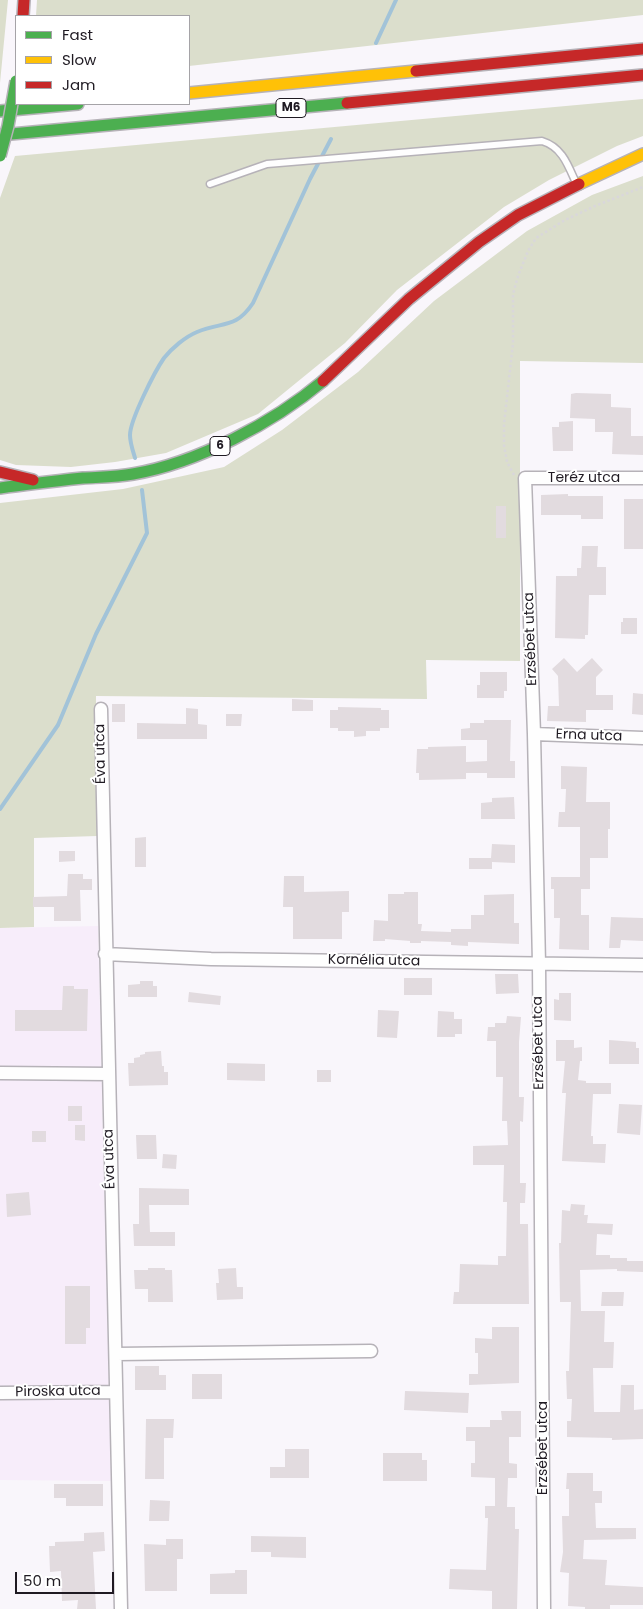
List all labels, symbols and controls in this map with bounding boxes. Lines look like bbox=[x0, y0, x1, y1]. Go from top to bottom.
legend bbox=[15, 15, 190, 105]
text: Fast bbox=[62, 24, 93, 45]
text: Slow bbox=[62, 49, 96, 70]
text: Jam bbox=[62, 74, 96, 95]
road number: M6 bbox=[276, 99, 306, 118]
road number: 6 bbox=[210, 436, 230, 456]
street label: Teréz utca bbox=[548, 470, 620, 486]
street label: Erzsébet utca bbox=[521, 592, 541, 686]
street label: Éva utca bbox=[92, 724, 110, 784]
street label: Erna utca bbox=[555, 726, 623, 746]
street label: Kornélia utca bbox=[328, 952, 420, 970]
street label: Erzsébet utca bbox=[530, 996, 548, 1090]
street label: Éva utca bbox=[101, 1129, 119, 1189]
street label: Piroska utca bbox=[15, 1383, 101, 1401]
street label: Erzsébet utca bbox=[535, 1401, 551, 1495]
scale bar bbox=[18, 1562, 116, 1594]
text: 50 m bbox=[23, 1570, 61, 1591]

